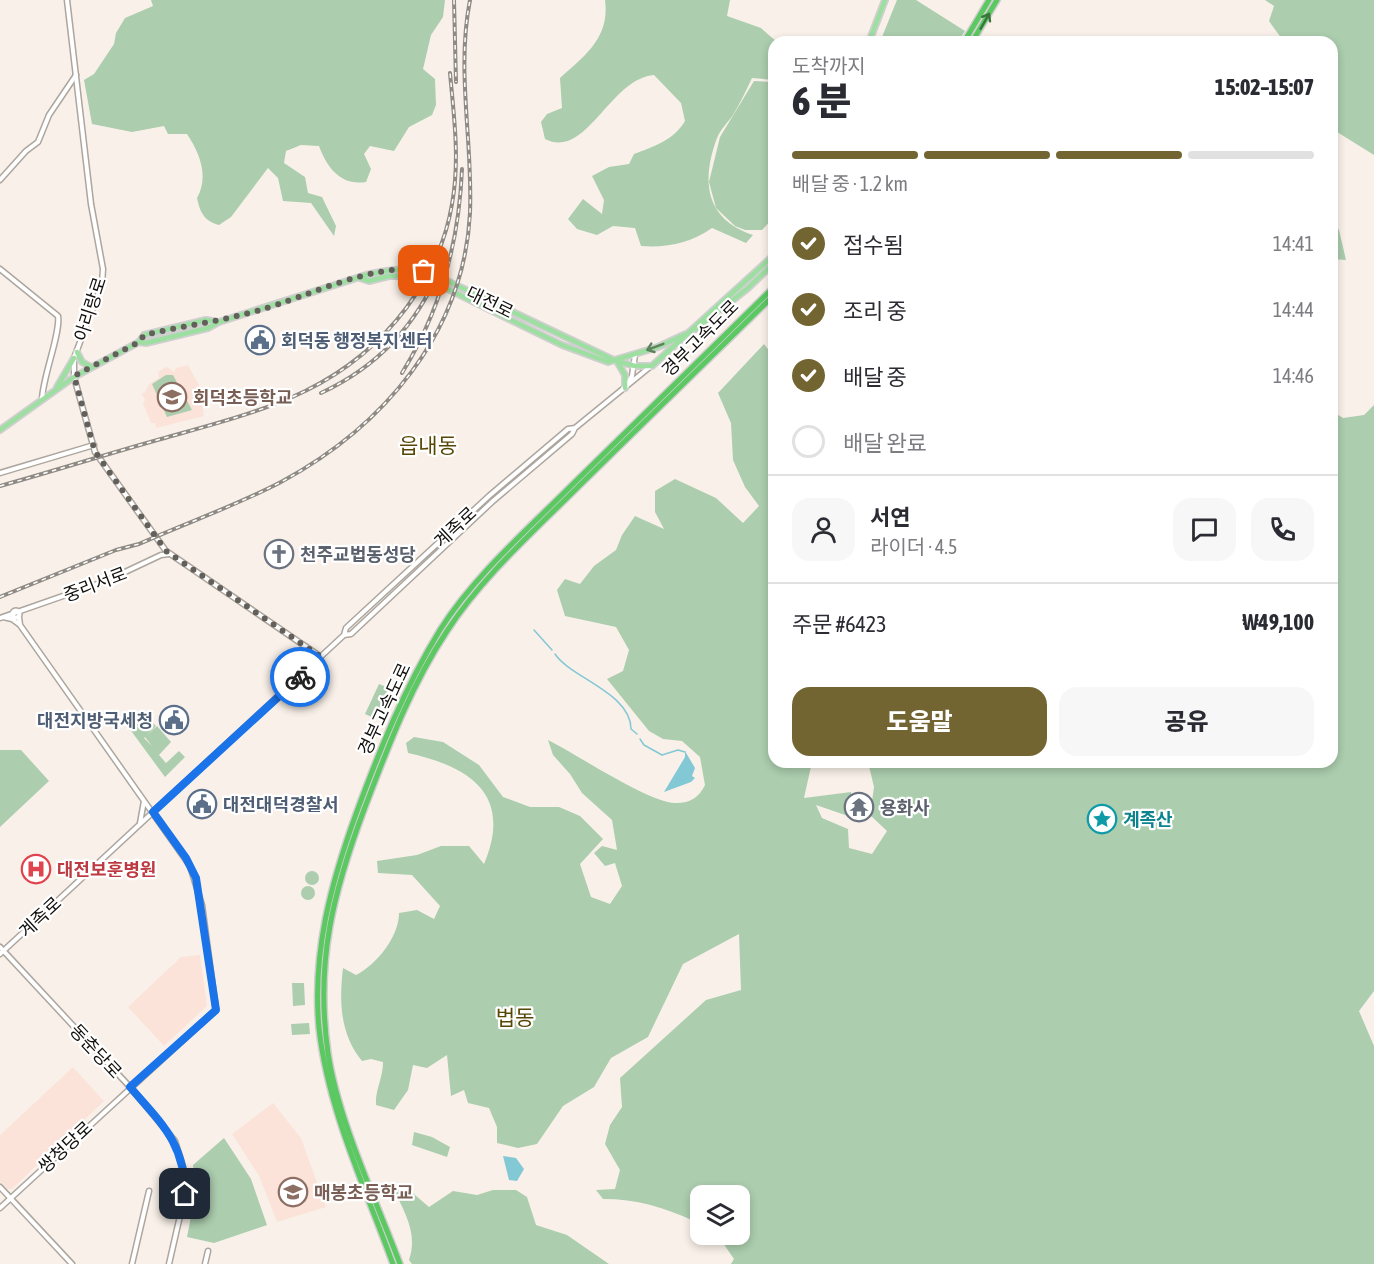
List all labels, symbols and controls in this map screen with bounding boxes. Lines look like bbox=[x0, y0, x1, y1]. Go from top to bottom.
one-way arrow bbox=[979, 13, 991, 30]
text: 도착까지 bbox=[792, 54, 866, 77]
text: 15:02–15:07 bbox=[1215, 74, 1314, 100]
text: 6 분 bbox=[792, 79, 852, 123]
text: 배달 중 · 1.2 km bbox=[792, 172, 908, 195]
icon: check bbox=[792, 227, 825, 260]
text: 접수됨 bbox=[843, 232, 904, 258]
text: 14:41 bbox=[1273, 232, 1314, 255]
pin bbox=[398, 245, 449, 296]
icon: bag bbox=[407, 254, 440, 287]
street label: 아리랑로 bbox=[70, 274, 110, 344]
street label: 대전로 bbox=[463, 282, 517, 322]
icon: check bbox=[792, 293, 825, 326]
street label: 경부고속도로 bbox=[657, 295, 743, 381]
text: 조리 중 bbox=[843, 298, 907, 324]
text: 14:44 bbox=[1273, 298, 1314, 321]
public building icon: 회덕동 행정복지센터 bbox=[244, 324, 276, 356]
place label: 회덕동 행정복지센터 bbox=[281, 330, 433, 351]
one-way arrow bbox=[646, 342, 665, 353]
icon: check bbox=[792, 359, 825, 392]
text: 배달 중 bbox=[843, 364, 907, 390]
text: 14:46 bbox=[1273, 364, 1314, 387]
school or university icon: 회덕초등학교 bbox=[156, 381, 188, 413]
place label: 회덕초등학교 bbox=[193, 387, 292, 408]
text: 배달 완료 bbox=[843, 430, 927, 456]
district label: 읍내동 bbox=[399, 433, 457, 457]
button: person bbox=[792, 498, 855, 561]
button: chat bbox=[1173, 498, 1236, 561]
button: phone bbox=[1251, 498, 1314, 561]
street label: 계족로 bbox=[430, 502, 480, 552]
text: 서연 bbox=[870, 504, 910, 530]
text: 라이더 · 4.5 bbox=[870, 535, 957, 558]
church icon: 천주교법동성당 bbox=[263, 538, 295, 570]
place label: 천주교법동성당 bbox=[300, 544, 416, 565]
street label: 중리서로 bbox=[60, 562, 130, 606]
text: ₩49,100 bbox=[1242, 609, 1314, 635]
text: 주문 #6423 bbox=[792, 611, 887, 637]
courier bbox=[270, 647, 330, 707]
street label: 경부고속도로 bbox=[353, 660, 415, 758]
icon: bike bbox=[284, 661, 317, 694]
button: 도움말 bbox=[792, 687, 1047, 756]
button: 공유 bbox=[1059, 687, 1314, 756]
public building icon: 대전지방국세청 bbox=[158, 704, 190, 736]
place label: 대전지방국세청 bbox=[37, 710, 153, 731]
public building icon: 대전대덕경찰서 bbox=[186, 788, 218, 820]
temple icon: 용화사 bbox=[843, 791, 875, 823]
place label: 대전대덕경찰서 bbox=[223, 794, 339, 815]
place label: 용화사 bbox=[880, 797, 930, 818]
place icon: 계족산 bbox=[1086, 803, 1118, 835]
place label: 계족산 bbox=[1123, 809, 1173, 830]
hospital icon: 대전보훈병원 bbox=[20, 853, 52, 885]
place label: 대전보훈병원 bbox=[57, 859, 156, 880]
street label: 계족로 bbox=[15, 892, 65, 942]
district label: 법동 bbox=[496, 1005, 534, 1029]
street label: 동춘당로 bbox=[66, 1020, 126, 1082]
street label: 쌍청당로 bbox=[34, 1117, 96, 1177]
pin bbox=[159, 1168, 210, 1219]
school or university icon: 매봉초등학교 bbox=[277, 1176, 309, 1208]
icon: home bbox=[168, 1177, 201, 1210]
place label: 매봉초등학교 bbox=[314, 1182, 413, 1203]
map controls bbox=[690, 1185, 750, 1245]
button: layers bbox=[690, 1185, 750, 1245]

